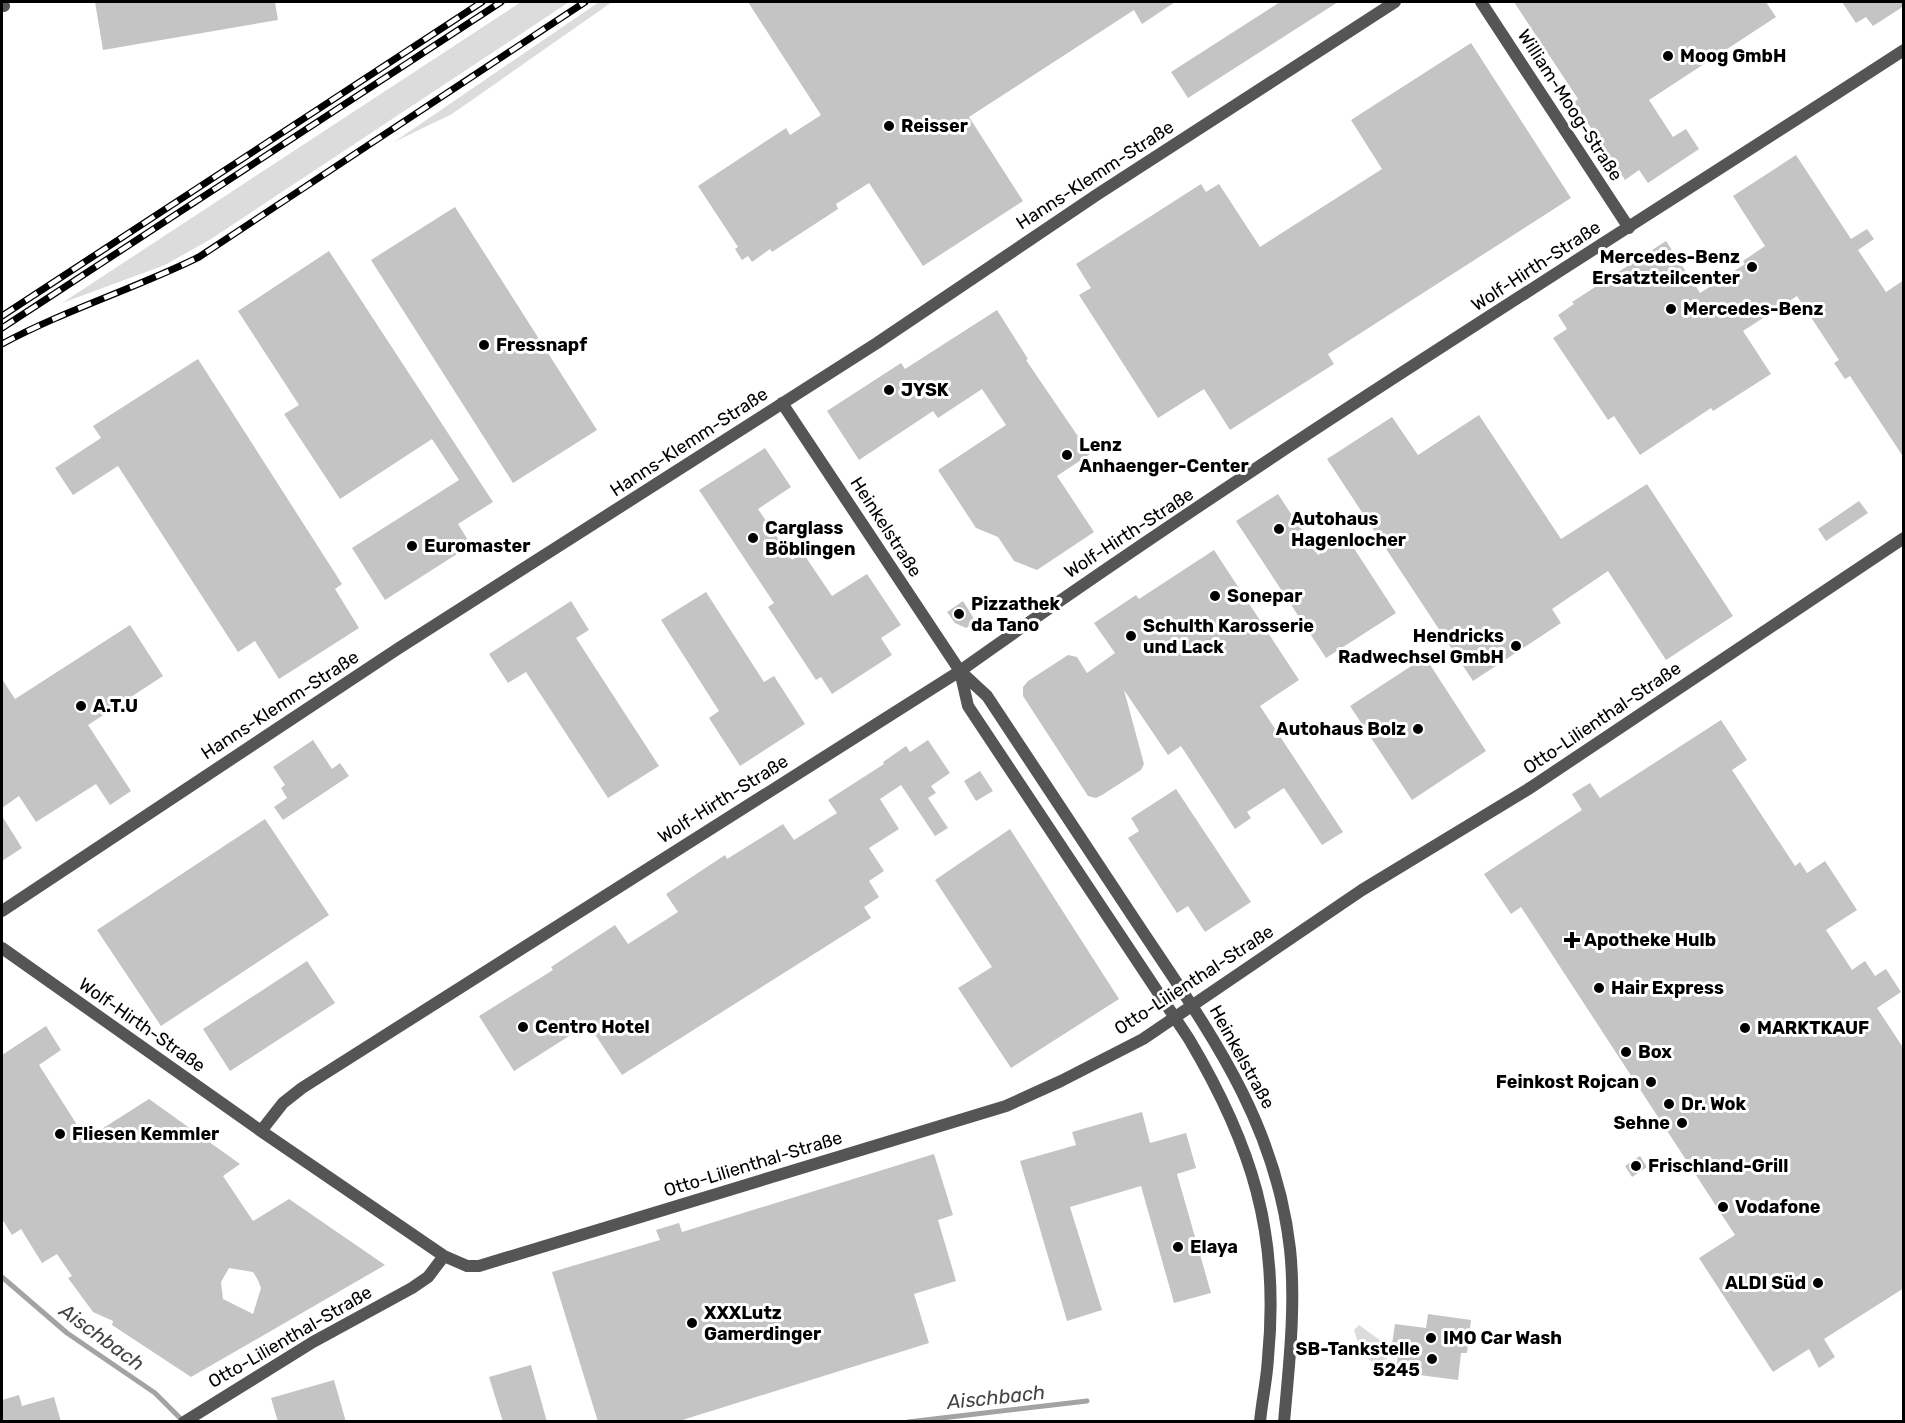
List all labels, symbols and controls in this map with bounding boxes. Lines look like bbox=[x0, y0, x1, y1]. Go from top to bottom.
street label: William-Moog-Straße bbox=[1513, 25, 1627, 185]
place label: Moog GmbH bbox=[1680, 45, 1786, 67]
marker: Moog GmbH bbox=[1661, 49, 1675, 63]
place label: Reisser bbox=[901, 115, 968, 137]
street label: Hanns-Klemm-Straße bbox=[1012, 116, 1178, 234]
marker: Reisser bbox=[882, 119, 896, 133]
street label: Wolf-Hirth-Straße bbox=[1467, 216, 1605, 316]
place label: Mercedes-Benz Ersatzteilcenter bbox=[1592, 246, 1740, 289]
marker: Mercedes-Benz Ersatzteilcenter bbox=[1745, 260, 1759, 274]
place label: Mercedes-Benz bbox=[1683, 298, 1823, 320]
marker: Mercedes-Benz bbox=[1664, 302, 1678, 316]
place label: Fressnapf bbox=[496, 334, 587, 356]
marker: Fressnapf bbox=[477, 338, 491, 352]
place label: JYSK bbox=[901, 379, 949, 401]
street label: Hanns-Klemm-Straße bbox=[606, 383, 772, 501]
marker: JYSK bbox=[882, 383, 896, 397]
place label: Lenz Anhaenger-Center bbox=[1079, 434, 1249, 477]
marker: Lenz Anhaenger-Center bbox=[1060, 448, 1074, 462]
street label: Heinkelstraße bbox=[845, 473, 927, 581]
street label: Wolf-Hirth-Straße bbox=[1060, 483, 1198, 583]
place label: Autohaus Hagenlocher bbox=[1291, 508, 1406, 551]
place label: Carglass Böblingen bbox=[765, 517, 856, 560]
marker: Autohaus Hagenlocher bbox=[1272, 522, 1286, 536]
marker: Carglass Böblingen bbox=[746, 531, 760, 545]
place label: Euromaster bbox=[424, 535, 530, 557]
marker: Euromaster bbox=[405, 539, 419, 553]
place label: Sonepar bbox=[1227, 585, 1302, 607]
marker: Sonepar bbox=[1208, 589, 1222, 603]
place label: Pizzathek da Tano bbox=[971, 593, 1061, 636]
marker: Pizzathek da Tano bbox=[952, 607, 966, 621]
place label: Schulth Karosserie und Lack bbox=[1143, 615, 1314, 658]
place label: Hendricks Radwechsel GmbH bbox=[1338, 625, 1504, 668]
marker: Schulth Karosserie und Lack bbox=[1124, 629, 1138, 643]
marker: Hendricks Radwechsel GmbH bbox=[1509, 639, 1523, 653]
street label: Hanns-Klemm-Straße bbox=[197, 646, 363, 764]
street label: Otto-Lilienthal-Straße bbox=[1519, 657, 1685, 779]
place label: A.T.U bbox=[93, 695, 138, 717]
marker: A.T.U bbox=[74, 699, 88, 713]
place label: Autohaus Bolz bbox=[1276, 718, 1406, 740]
marker: Autohaus Bolz bbox=[1411, 722, 1425, 736]
street label: Wolf-Hirth-Straße bbox=[654, 750, 792, 848]
street label: Otto-Lilienthal-Straße bbox=[1110, 920, 1278, 1040]
place label: Apotheke Hulb bbox=[1584, 929, 1716, 951]
marker: Apotheke Hulb bbox=[1565, 933, 1579, 947]
street label: Wolf-Hirth-Straße bbox=[74, 973, 210, 1077]
place label: Hair Express bbox=[1611, 977, 1724, 999]
marker: Hair Express bbox=[1592, 981, 1606, 995]
street label: Heinkelstraße bbox=[1204, 1001, 1280, 1113]
place label: Centro Hotel bbox=[535, 1016, 650, 1038]
place label: MARKTKAUF bbox=[1757, 1017, 1869, 1039]
marker: Centro Hotel bbox=[516, 1020, 530, 1034]
marker: MARKTKAUF bbox=[1738, 1021, 1752, 1035]
place label: Box bbox=[1638, 1041, 1672, 1063]
marker: Box bbox=[1619, 1045, 1633, 1059]
place label: Feinkost Rojcan bbox=[1496, 1071, 1639, 1093]
marker: Feinkost Rojcan bbox=[1644, 1075, 1658, 1089]
place label: Dr. Wok bbox=[1681, 1093, 1747, 1115]
marker: Dr. Wok bbox=[1662, 1097, 1676, 1111]
place label: Sehne bbox=[1613, 1112, 1670, 1134]
marker: Sehne bbox=[1675, 1116, 1689, 1130]
place label: Fliesen Kemmler bbox=[72, 1123, 219, 1145]
street label: Otto-Lilienthal-Straße bbox=[661, 1126, 845, 1202]
marker: Fliesen Kemmler bbox=[53, 1127, 67, 1141]
place label: Frischland-Grill bbox=[1648, 1155, 1788, 1177]
marker: Frischland-Grill bbox=[1629, 1159, 1643, 1173]
place label: Vodafone bbox=[1735, 1196, 1821, 1218]
marker: Vodafone bbox=[1716, 1200, 1730, 1214]
place label: Elaya bbox=[1190, 1236, 1238, 1258]
marker: Elaya bbox=[1171, 1240, 1185, 1254]
place label: ALDI Süd bbox=[1725, 1272, 1806, 1294]
marker: ALDI Süd bbox=[1811, 1276, 1825, 1290]
street label: Otto-Lilienthal-Straße bbox=[204, 1281, 376, 1393]
water label: Aischbach bbox=[54, 1298, 149, 1376]
place label: XXXLutz Gamerdinger bbox=[704, 1302, 821, 1345]
marker: XXXLutz Gamerdinger bbox=[685, 1316, 699, 1330]
place label: IMO Car Wash bbox=[1443, 1327, 1562, 1349]
marker: IMO Car Wash bbox=[1424, 1331, 1438, 1345]
place label: SB-Tankstelle 5245 bbox=[1296, 1338, 1420, 1381]
marker: SB-Tankstelle 5245 bbox=[1425, 1352, 1439, 1366]
water label: Aischbach bbox=[945, 1380, 1046, 1414]

